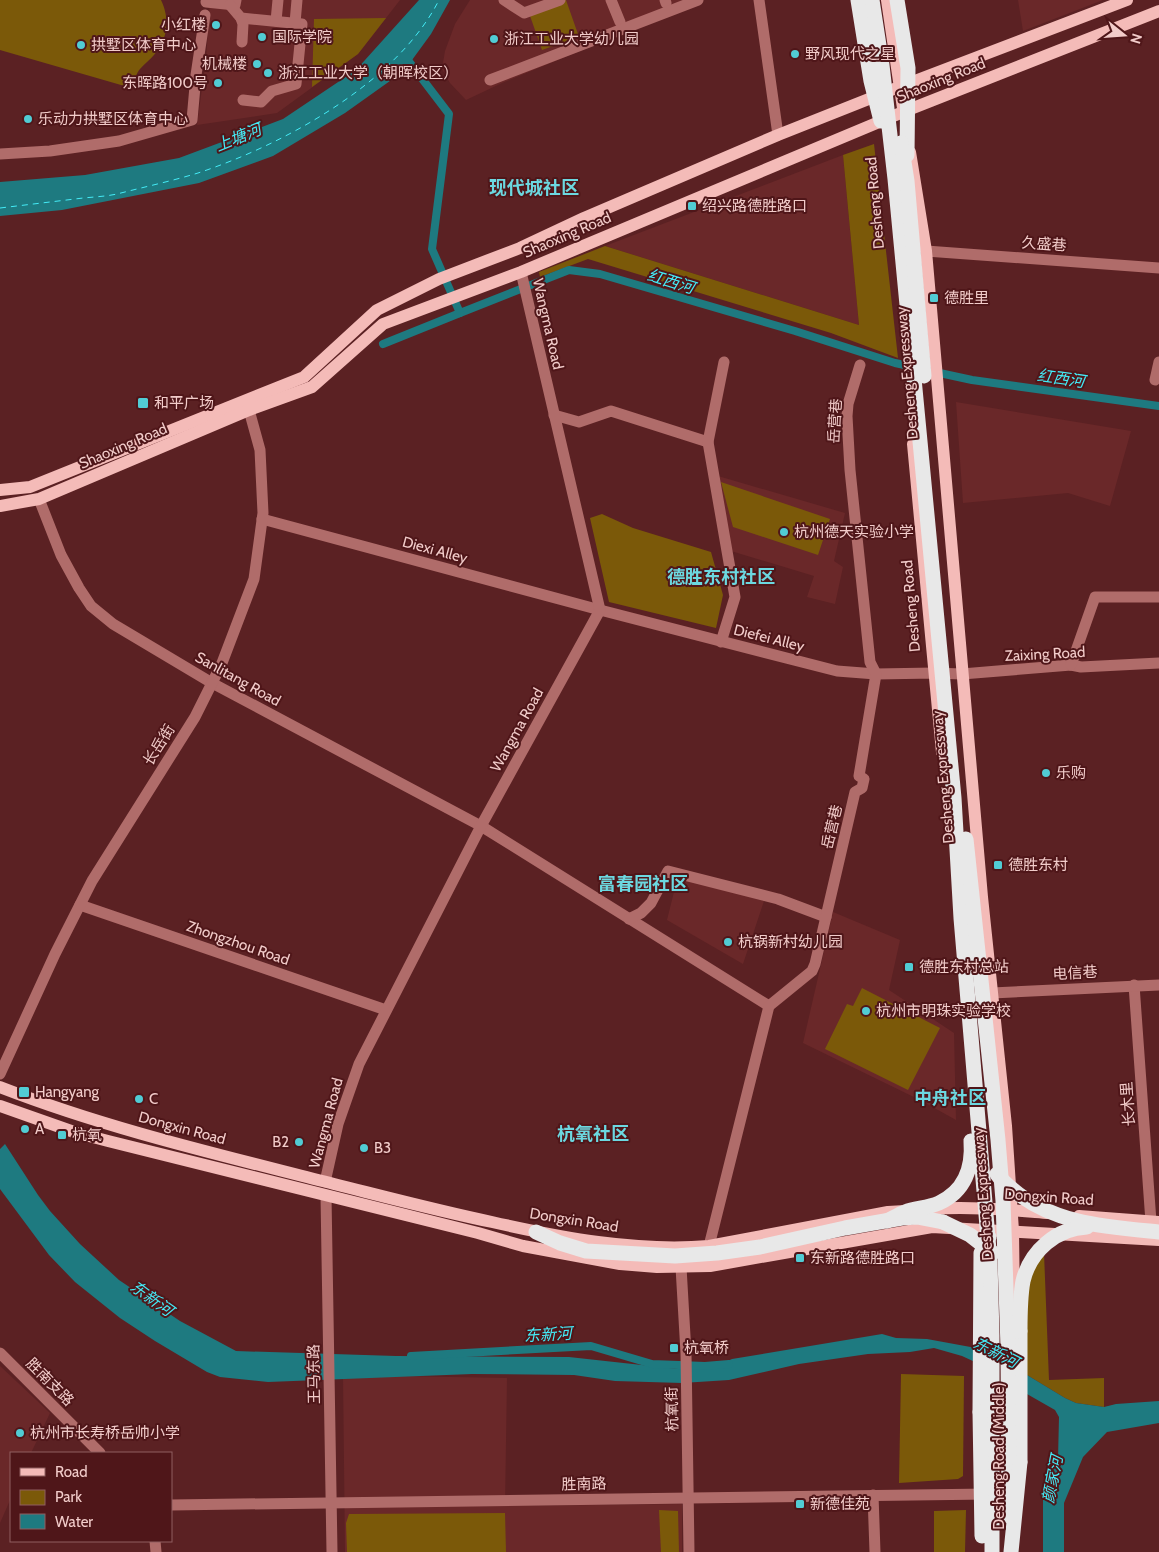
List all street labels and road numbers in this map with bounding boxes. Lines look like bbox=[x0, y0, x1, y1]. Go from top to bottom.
street label: Shaoxing Road bbox=[894, 54, 988, 106]
street label: Desheng Road bbox=[862, 156, 888, 250]
street label: Shaoxing Road bbox=[520, 208, 614, 262]
street label: 久盛巷 bbox=[1021, 233, 1067, 255]
street label: Wangma Road bbox=[529, 277, 567, 371]
street label: Desheng Expressway bbox=[892, 305, 922, 440]
street label: 岳营巷 bbox=[825, 398, 845, 444]
street label: Shaoxing Road bbox=[76, 419, 170, 473]
street label: Diexi Alley bbox=[401, 533, 470, 567]
street label: Desheng Road bbox=[898, 559, 924, 653]
street label: Diefei Alley bbox=[732, 621, 807, 656]
street label: Zaixing Road bbox=[1004, 643, 1086, 665]
street label: Sanlitang Road bbox=[192, 648, 284, 710]
street label: Wangma Road bbox=[487, 685, 547, 775]
street label: Desheng Expressway bbox=[928, 709, 958, 844]
street label: 长岳街 bbox=[139, 721, 179, 769]
street label: 岳营巷 bbox=[818, 803, 846, 851]
street label: Zhongzhou Road bbox=[184, 917, 292, 969]
street label: 电信巷 bbox=[1052, 963, 1098, 983]
street label: Wangma Road bbox=[305, 1076, 347, 1170]
street label: 长木里 bbox=[1117, 1081, 1139, 1127]
street label: Dongxin Road bbox=[136, 1108, 228, 1148]
street label: Desheng Expressway bbox=[969, 1126, 997, 1261]
street label: Dongxin Road bbox=[1004, 1185, 1094, 1209]
street label: Dongxin Road bbox=[528, 1204, 620, 1236]
street label: 王马东路 bbox=[304, 1344, 324, 1404]
street label: 胜南支路 bbox=[22, 1354, 78, 1410]
street label: Desheng Road (Middle) bbox=[990, 1382, 1008, 1530]
street label: 杭氧街 bbox=[663, 1386, 681, 1432]
street label: 胜南路 bbox=[561, 1475, 607, 1493]

